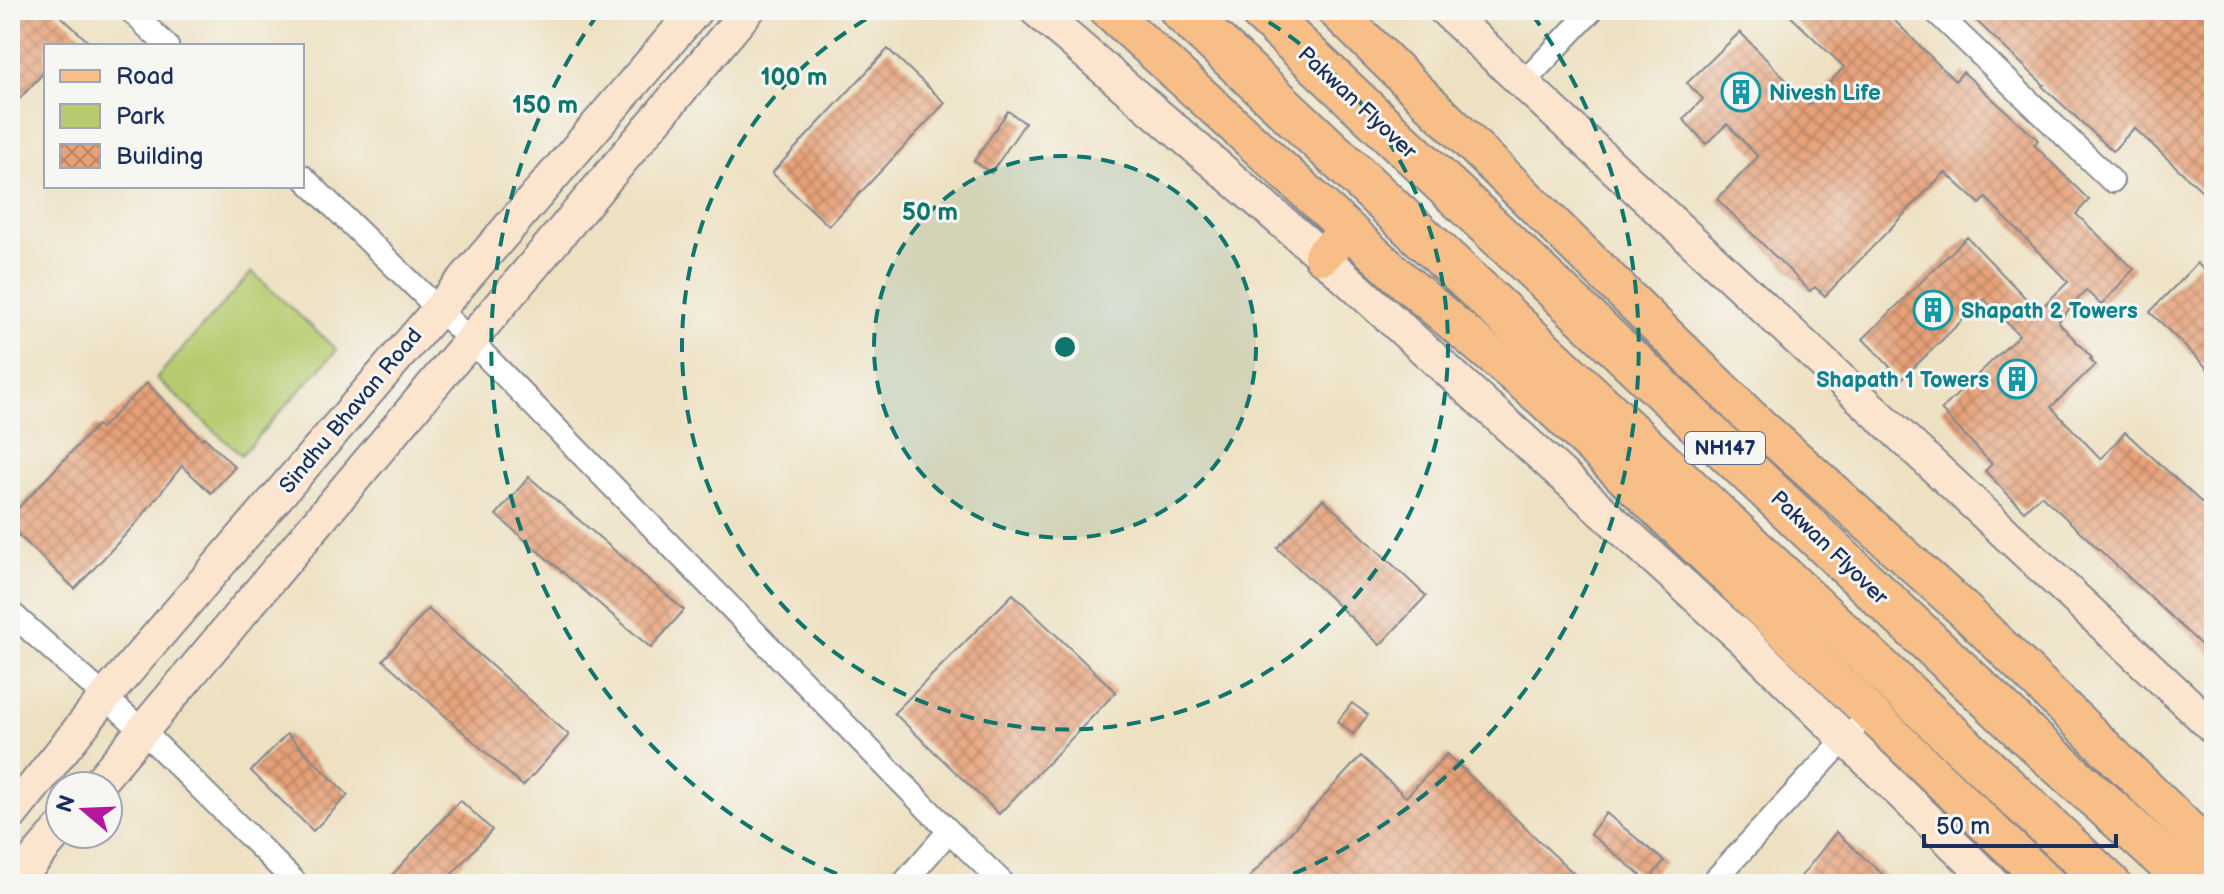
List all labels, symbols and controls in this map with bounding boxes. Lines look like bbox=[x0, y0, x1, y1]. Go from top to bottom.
street label: Pakwan Flyover bbox=[1292, 41, 1423, 166]
legend bbox=[44, 44, 304, 188]
text: Road bbox=[116, 62, 174, 91]
text: 100 m bbox=[761, 63, 827, 92]
building icon: Nivesh Life bbox=[1720, 71, 1762, 113]
place label: Nivesh Life bbox=[1769, 80, 1881, 107]
text: 150 m bbox=[512, 91, 578, 120]
text: Park bbox=[116, 102, 164, 131]
text: Building bbox=[116, 142, 203, 171]
text: 50 m bbox=[902, 198, 958, 227]
building icon: Shapath 2 Towers bbox=[1912, 289, 1954, 331]
place label: Shapath 2 Towers bbox=[1961, 298, 2138, 325]
street label: Sindhu Bhavan Road bbox=[274, 323, 428, 499]
centre of rings bbox=[1051, 333, 1079, 361]
building icon: Shapath 1 Towers bbox=[1996, 358, 2038, 400]
place label: Shapath 1 Towers bbox=[1816, 367, 1989, 394]
road number: NH147 bbox=[1685, 432, 1765, 464]
street label: Pakwan Flyover bbox=[1765, 485, 1894, 612]
north arrow bbox=[44, 770, 124, 850]
text: N bbox=[51, 792, 82, 816]
scale bar bbox=[1924, 798, 2116, 848]
text: 50 m bbox=[1936, 812, 1990, 841]

